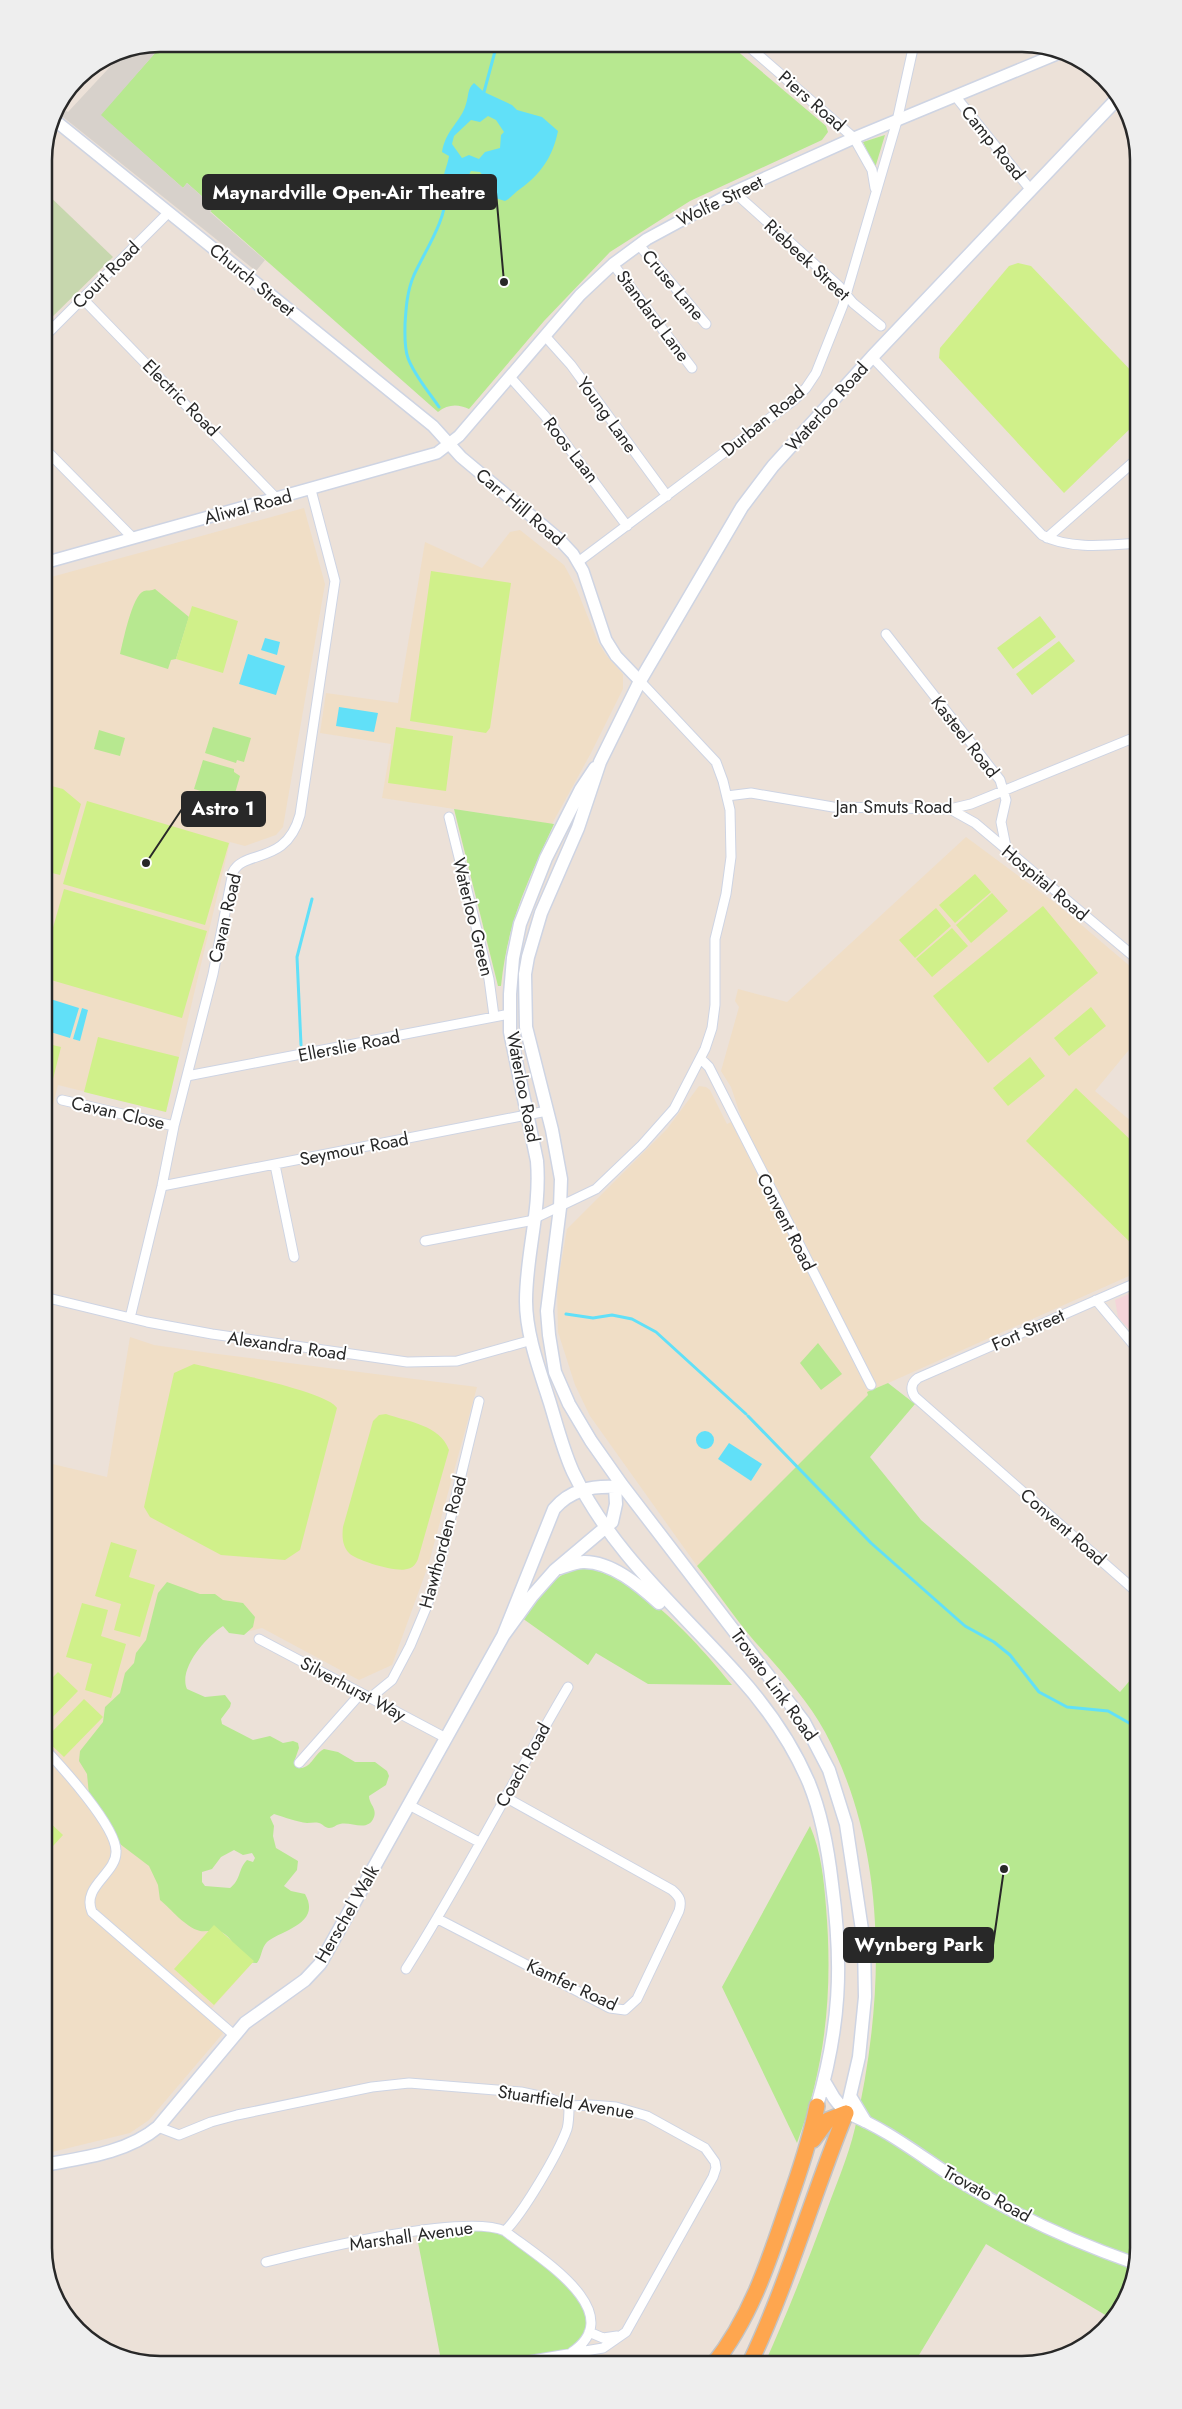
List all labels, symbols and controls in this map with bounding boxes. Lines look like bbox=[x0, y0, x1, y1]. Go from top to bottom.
street label: Piers Road bbox=[773, 64, 851, 138]
street label: Camp Road bbox=[955, 100, 1031, 186]
street label: Wolfe Street bbox=[672, 169, 768, 233]
callout: Maynardville Open-Air Theatre bbox=[203, 175, 496, 209]
text: Maynardville Open-Air Theatre bbox=[213, 179, 486, 206]
street label: Riebeek Street bbox=[758, 213, 856, 307]
street label: Court Road bbox=[66, 235, 146, 315]
street label: Church Street bbox=[204, 237, 301, 323]
street label: Cruse Lane bbox=[636, 244, 710, 326]
street label: Standard Lane bbox=[610, 265, 696, 367]
street label: Electric Road bbox=[136, 353, 226, 443]
street label: Waterloo Road bbox=[780, 357, 874, 457]
street label: Young Lane bbox=[571, 372, 643, 458]
street label: Durban Road bbox=[716, 379, 810, 463]
street label: Roos Laan bbox=[537, 412, 605, 488]
street label: Carr Hill Road bbox=[470, 462, 570, 552]
street label: Aliwal Road bbox=[201, 483, 295, 531]
street label: Kasteel Road bbox=[925, 691, 1005, 783]
callout: Astro 1 bbox=[182, 792, 265, 826]
street label: Jan Smuts Road bbox=[834, 794, 952, 820]
text: Astro 1 bbox=[191, 795, 254, 822]
street label: Hospital Road bbox=[996, 839, 1094, 927]
street label: Waterloo Green bbox=[446, 855, 500, 979]
street label: Cavan Road bbox=[202, 871, 248, 965]
street label: Ellerslie Road bbox=[296, 1023, 402, 1069]
street label: Waterloo Road bbox=[500, 1029, 546, 1145]
street label: Cavan Close bbox=[69, 1090, 167, 1136]
street label: Seymour Road bbox=[297, 1126, 411, 1172]
street label: Convent Road bbox=[750, 1169, 822, 1275]
street label: Fort Street bbox=[987, 1302, 1069, 1358]
street label: Alexandra Road bbox=[226, 1325, 348, 1367]
street label: Hawthorden Road bbox=[413, 1473, 473, 1611]
street label: Convent Road bbox=[1014, 1482, 1112, 1572]
street label: Trovato Link Road bbox=[724, 1624, 824, 1746]
street label: Silverhurst Way bbox=[296, 1650, 411, 1728]
street label: Coach Road bbox=[489, 1718, 557, 1812]
street label: Herschel Walk bbox=[308, 1860, 386, 1968]
callout: Wynberg Park bbox=[844, 1928, 993, 1962]
text: Wynberg Park bbox=[855, 1931, 983, 1958]
street label: Kamfer Road bbox=[522, 1953, 622, 2017]
street label: Stuartfield Avenue bbox=[496, 2078, 636, 2126]
street label: Trovato Road bbox=[938, 2159, 1036, 2229]
street label: Marshall Avenue bbox=[348, 2214, 474, 2258]

